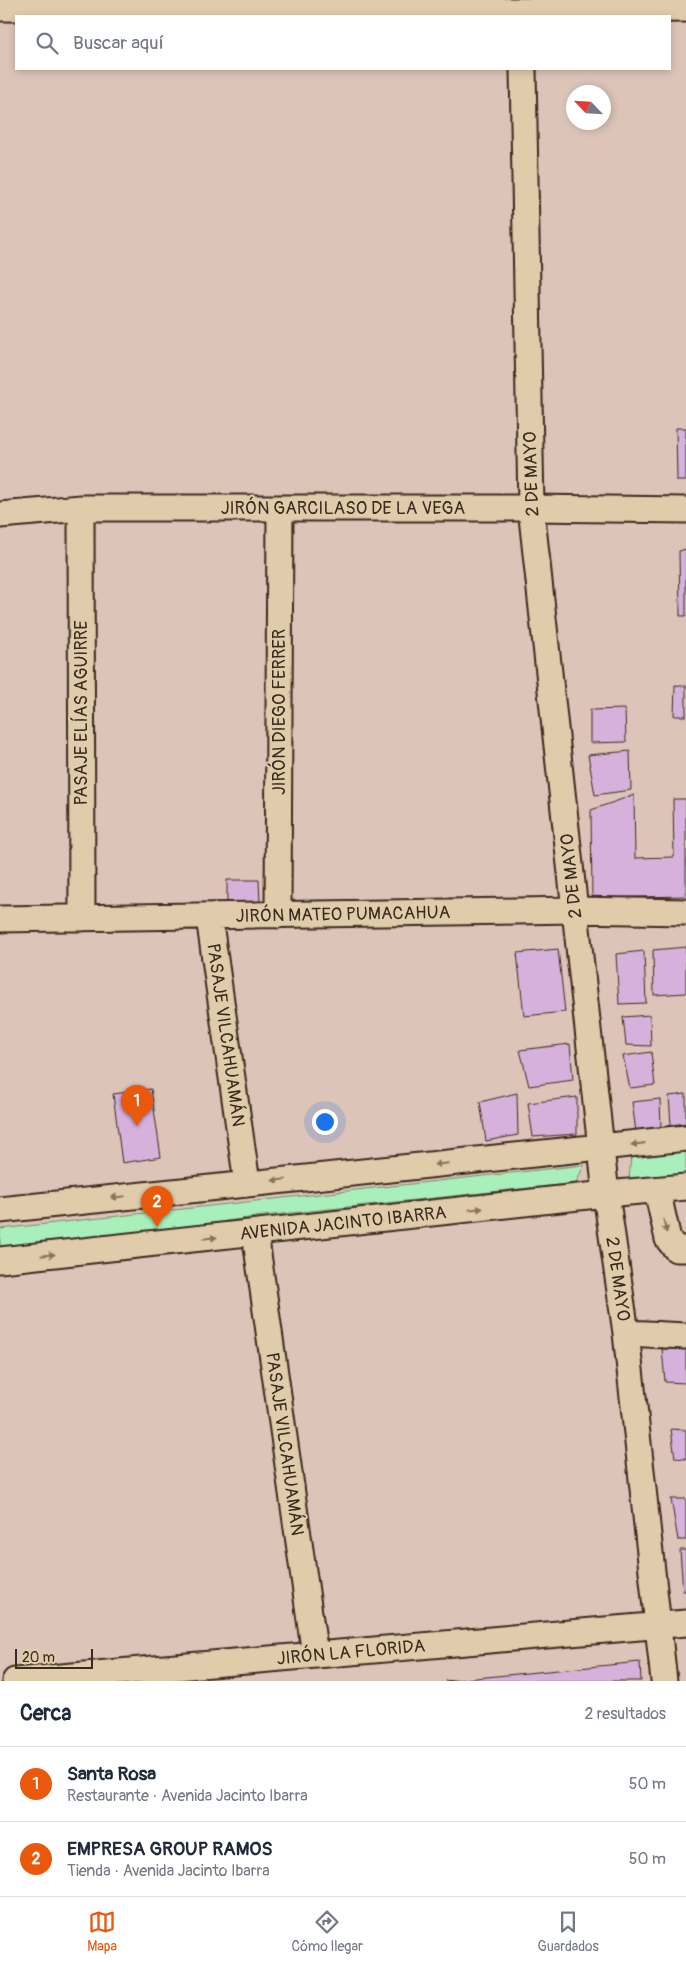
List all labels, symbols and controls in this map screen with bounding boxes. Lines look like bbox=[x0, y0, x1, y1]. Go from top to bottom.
search box bbox=[15, 15, 671, 70]
icon: search bbox=[33, 29, 61, 57]
text: Buscar aquí bbox=[73, 31, 164, 55]
north arrow bbox=[566, 85, 611, 130]
street label: 2 DE MAYO bbox=[519, 431, 544, 517]
street label: JIRÓN GARCILASO DE LA VEGA bbox=[221, 496, 465, 520]
street label: PASAJE ELÍAS AGUIRRE bbox=[70, 620, 93, 806]
street label: JIRÓN DIEGO FERRER bbox=[267, 629, 291, 795]
street label: 2 DE MAYO bbox=[556, 832, 587, 919]
street label: JIRÓN MATEO PUMACAHUA bbox=[236, 900, 451, 928]
street label: PASAJE VILCAHUAMÁN bbox=[201, 942, 250, 1128]
pin: 1 bbox=[121, 1085, 153, 1126]
your location bbox=[312, 1109, 338, 1135]
one-way arrow bbox=[629, 1140, 645, 1148]
one-way arrow bbox=[433, 1160, 449, 1168]
one-way arrow bbox=[271, 1176, 287, 1184]
pin: 2 bbox=[141, 1186, 173, 1227]
one-way arrow bbox=[110, 1193, 126, 1201]
street label: AVENIDA JACINTO IBARRA bbox=[239, 1201, 448, 1246]
one-way arrow bbox=[468, 1205, 484, 1213]
one-way arrow bbox=[661, 1218, 669, 1233]
one-way arrow bbox=[202, 1234, 218, 1242]
street label: 2 DE MAYO bbox=[600, 1235, 635, 1323]
one-way arrow bbox=[41, 1251, 57, 1259]
street label: PASAJE VILCAHUAMÁN bbox=[260, 1351, 309, 1537]
street label: JIRÓN LA FLORIDA bbox=[276, 1634, 427, 1670]
scale bar bbox=[15, 1646, 92, 1669]
text: 20 m bbox=[22, 1649, 55, 1666]
text: Cerca bbox=[20, 1700, 71, 1727]
text: 2 resultados bbox=[584, 1704, 666, 1724]
text: Santa Rosa bbox=[67, 1762, 156, 1786]
text: 1 bbox=[33, 1774, 39, 1794]
text: 50 m bbox=[629, 1774, 666, 1794]
text: Restaurante · Avenida Jacinto Ibarra bbox=[67, 1786, 308, 1806]
text: EMPRESA GROUP RAMOS bbox=[67, 1837, 272, 1861]
text: 2 bbox=[32, 1849, 40, 1869]
text: 50 m bbox=[629, 1849, 666, 1869]
text: Tienda · Avenida Jacinto Ibarra bbox=[67, 1861, 270, 1881]
tab: Mapa bbox=[87, 1908, 117, 1955]
tab: Cómo llegar bbox=[292, 1908, 363, 1955]
tab: Guardados bbox=[537, 1908, 599, 1955]

